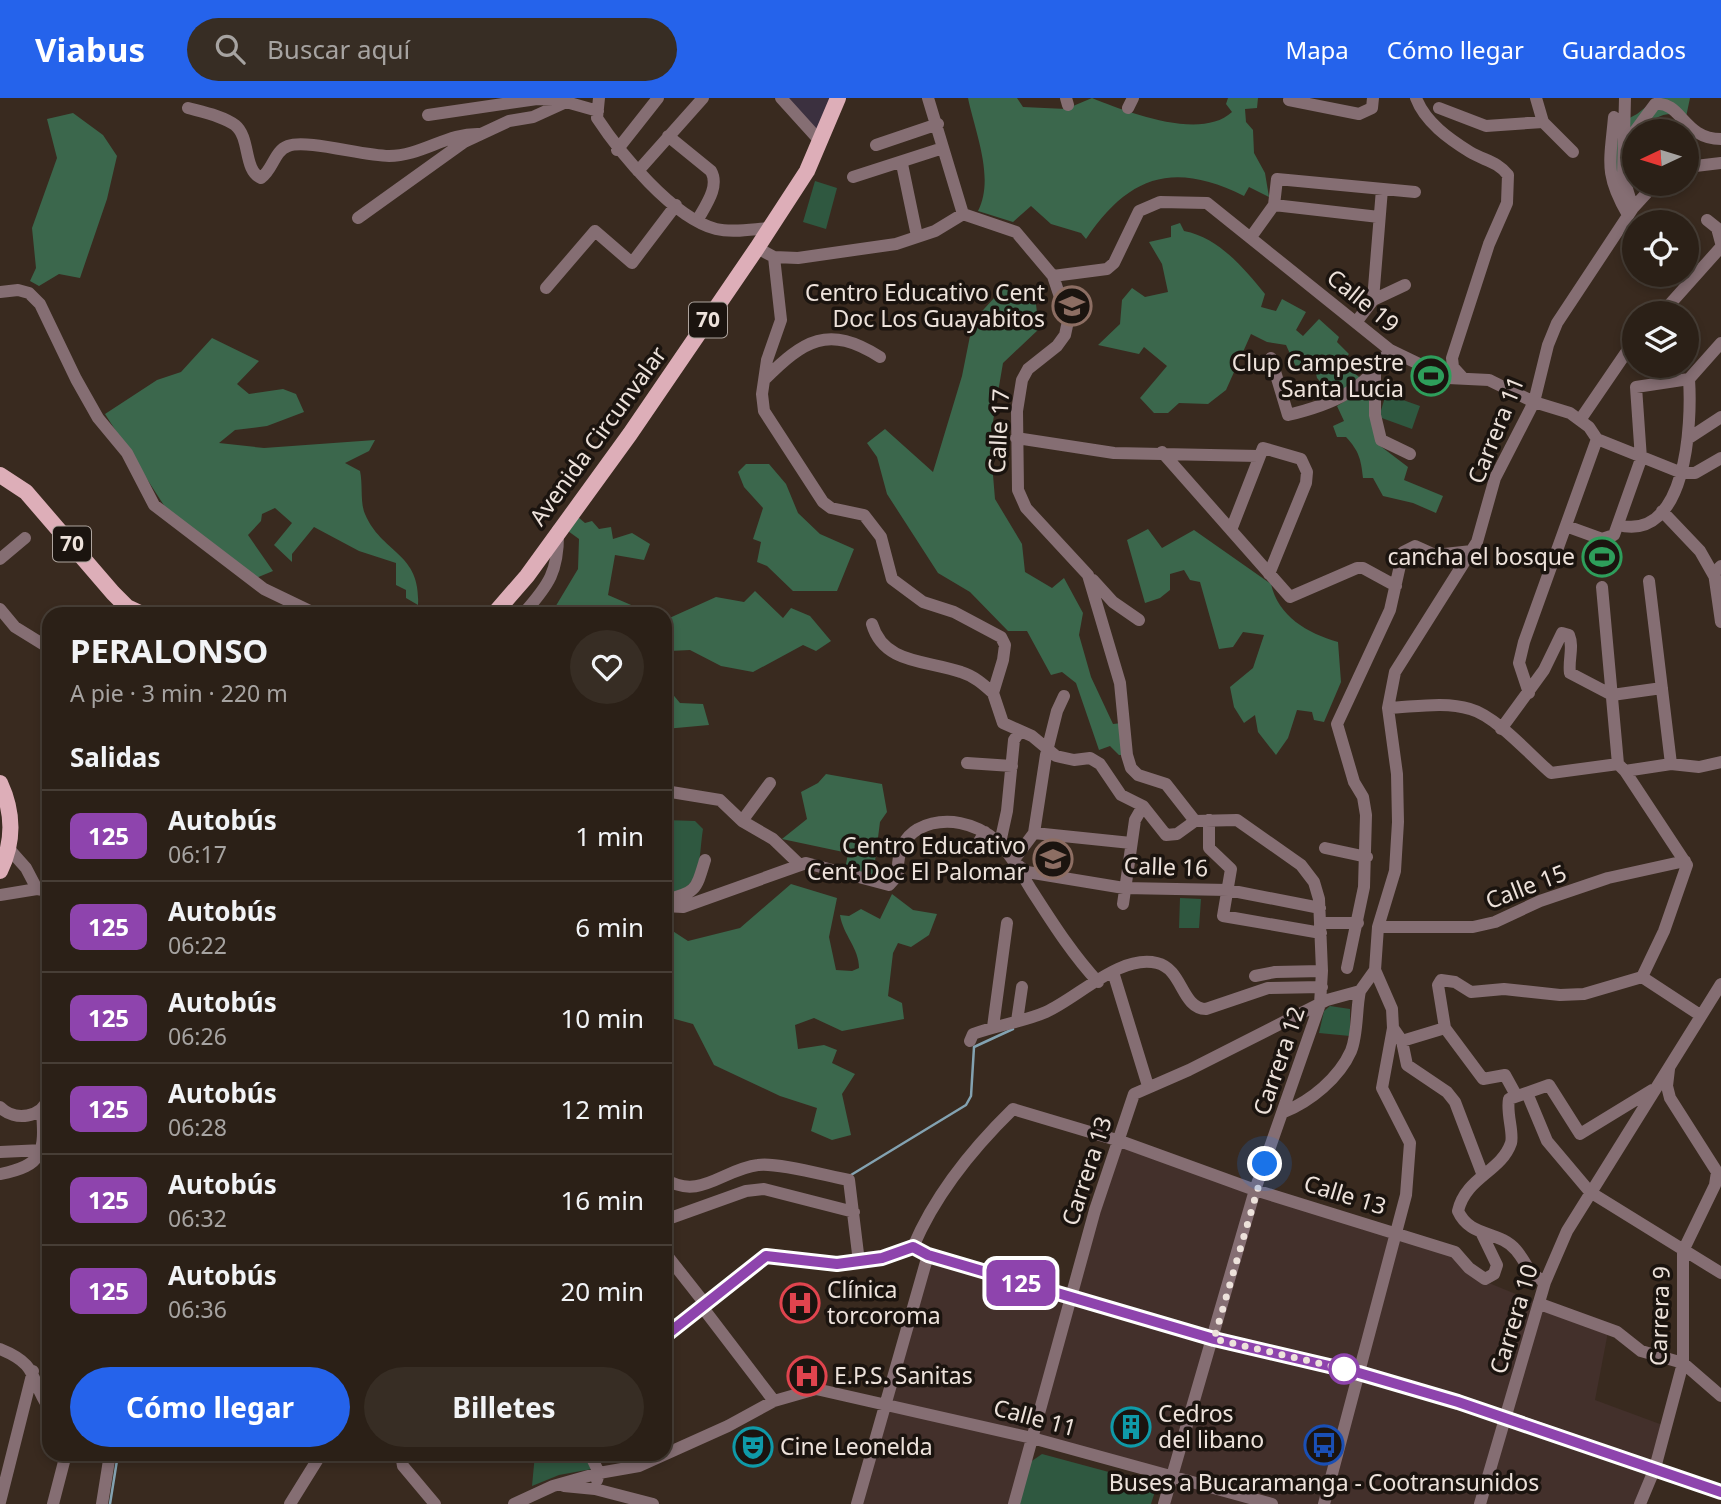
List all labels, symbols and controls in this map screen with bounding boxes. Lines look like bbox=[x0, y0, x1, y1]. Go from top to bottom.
search box bbox=[187, 18, 677, 81]
text: Viabus bbox=[35, 27, 145, 72]
icon: search bbox=[211, 30, 249, 68]
text: Buscar aquí bbox=[267, 31, 410, 67]
text: Mapa bbox=[1285, 33, 1349, 66]
text: Cómo llegar bbox=[1387, 33, 1524, 66]
text: Guardados bbox=[1562, 33, 1686, 66]
north arrow bbox=[1622, 119, 1699, 196]
map controls bbox=[1622, 119, 1699, 378]
button: locate bbox=[1622, 210, 1699, 287]
street label: Calle 19 bbox=[1321, 261, 1407, 339]
place label: Centro Educativo Cent Doc Los Guayabitos bbox=[805, 276, 1045, 334]
school or university icon: Centro Educativo Cent Doc Los Guayabitos bbox=[1051, 285, 1093, 327]
button: layers bbox=[1622, 301, 1699, 378]
road number: 70 bbox=[689, 302, 727, 338]
street label: Avenida Circunvalar bbox=[521, 339, 673, 532]
place label: Clup Campestre Santa Lucia bbox=[1232, 346, 1404, 404]
sports icon: Clup Campestre Santa Lucia bbox=[1410, 355, 1452, 397]
street label: Carrera 11 bbox=[1459, 371, 1531, 488]
street label: Calle 17 bbox=[980, 388, 1016, 474]
road number: 70 bbox=[53, 526, 91, 562]
sports icon: cancha el bosque bbox=[1581, 536, 1623, 578]
place label: cancha el bosque bbox=[1387, 540, 1575, 572]
text: PERALONSO bbox=[70, 628, 268, 673]
button: heart bbox=[570, 630, 644, 704]
text: A pie · 3 min · 220 m bbox=[70, 677, 288, 709]
text: Salidas bbox=[70, 739, 160, 775]
text: Autobús bbox=[168, 802, 277, 838]
text: 1 min bbox=[575, 818, 644, 854]
text: 125 bbox=[88, 819, 129, 852]
place label: Centro Educativo Cent Doc El Palomar bbox=[807, 829, 1026, 887]
text: 06:17 bbox=[168, 838, 227, 870]
school or university icon: Centro Educativo Cent Doc El Palomar bbox=[1032, 838, 1074, 880]
street label: Calle 16 bbox=[1123, 849, 1209, 883]
street label: Calle 15 bbox=[1480, 856, 1571, 916]
text: Autobús bbox=[168, 893, 277, 929]
text: 6 min bbox=[575, 909, 644, 945]
text: 125 bbox=[88, 910, 129, 943]
text: 06:22 bbox=[168, 929, 227, 961]
text: Autobús bbox=[168, 984, 277, 1020]
text: 10 min bbox=[560, 1000, 644, 1036]
text: 125 bbox=[88, 1001, 129, 1034]
street label: Carrera 12 bbox=[1245, 1002, 1312, 1119]
text: 06:26 bbox=[168, 1020, 227, 1052]
text: Autobús bbox=[168, 1075, 277, 1111]
text: 12 min bbox=[560, 1091, 644, 1127]
text: 125 bbox=[88, 1092, 129, 1125]
text: 06:28 bbox=[168, 1111, 227, 1143]
street label: Carrera 13 bbox=[1053, 1112, 1119, 1229]
your location bbox=[1247, 1146, 1282, 1181]
text: Autobús bbox=[168, 1166, 277, 1202]
street label: Calle 13 bbox=[1300, 1166, 1390, 1222]
text: 16 min bbox=[560, 1182, 644, 1218]
text: 125 bbox=[88, 1183, 129, 1216]
text: 06:32 bbox=[168, 1202, 227, 1234]
text: Autobús bbox=[168, 1257, 277, 1293]
line badge: 125 bbox=[981, 1260, 1061, 1306]
street label: Carrera 10 bbox=[1481, 1260, 1545, 1378]
street label: Carrera 9 bbox=[1641, 1265, 1677, 1367]
text: 125 bbox=[1000, 1266, 1042, 1299]
text: 20 min bbox=[560, 1273, 644, 1309]
place label: Clínica torcoroma bbox=[827, 1273, 941, 1331]
text: 125 bbox=[88, 1274, 129, 1307]
hospital icon: Clínica torcoroma bbox=[779, 1282, 821, 1324]
text: 06:36 bbox=[168, 1293, 227, 1325]
unlabelled marker bbox=[1329, 1354, 1359, 1384]
hospital icon: E.P.S. Sanitas bbox=[786, 1355, 828, 1397]
place label: E.P.S. Sanitas bbox=[834, 1359, 973, 1391]
button: Cómo llegar bbox=[70, 1367, 350, 1447]
button: Billetes bbox=[364, 1367, 644, 1447]
street label: Calle 11 bbox=[990, 1391, 1080, 1443]
place label: Cedros del libano bbox=[1158, 1397, 1264, 1455]
building icon: Cedros del libano bbox=[1110, 1406, 1152, 1448]
bus stop icon: Buses a Bucaramanga - Cootransunidos bbox=[1303, 1424, 1345, 1466]
theatre icon: Cine Leonelda bbox=[732, 1426, 774, 1468]
place label: Cine Leonelda bbox=[780, 1430, 933, 1462]
place label: Buses a Bucaramanga - Cootransunidos bbox=[1109, 1466, 1539, 1498]

